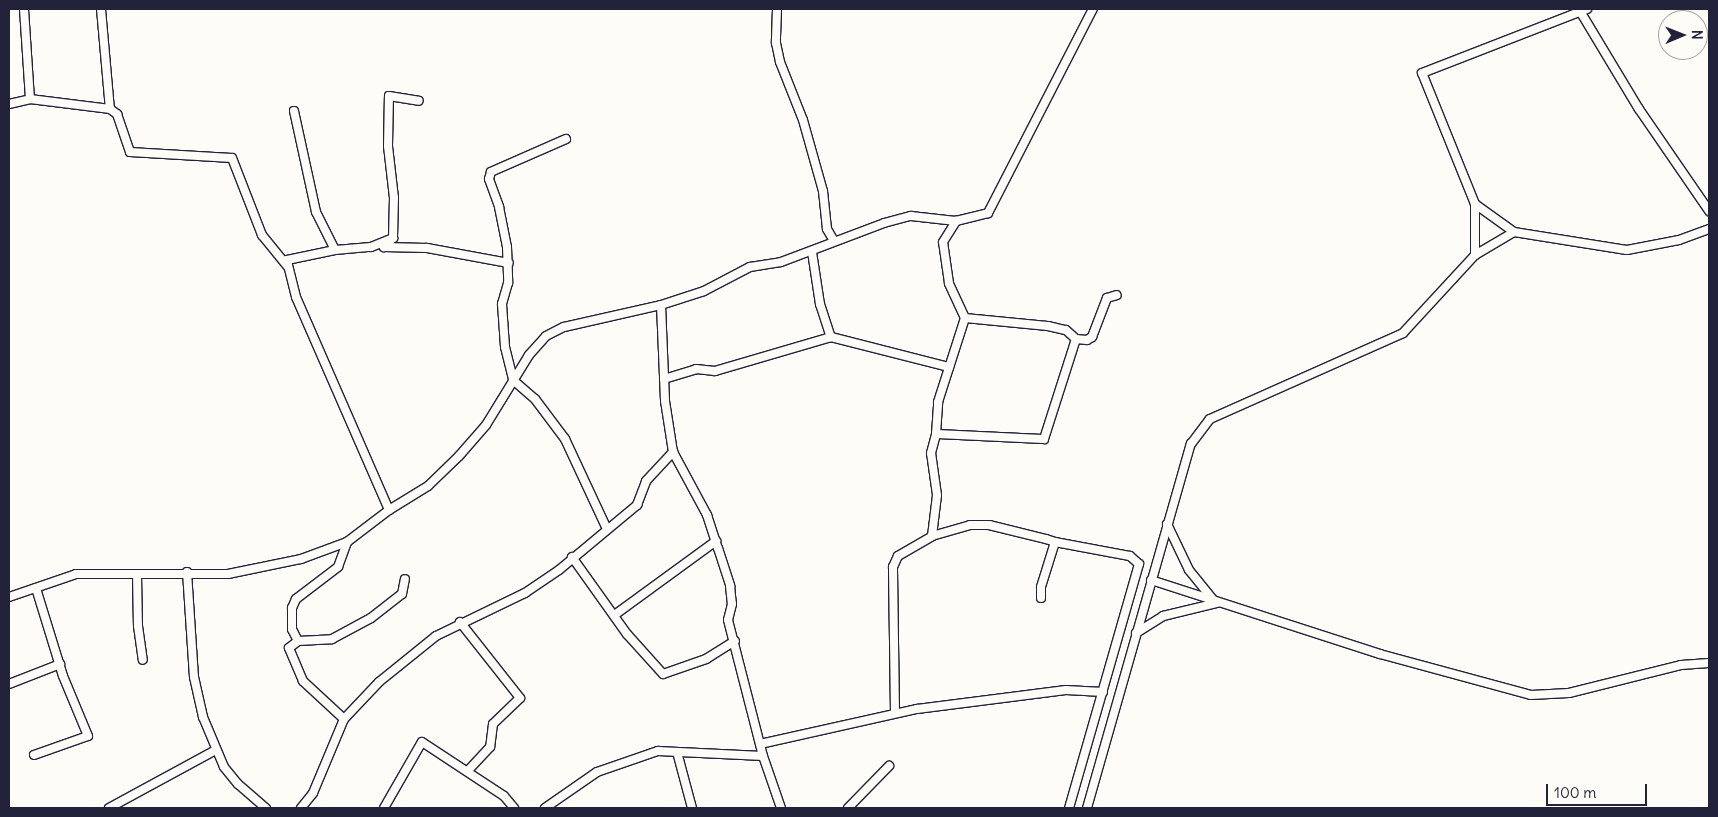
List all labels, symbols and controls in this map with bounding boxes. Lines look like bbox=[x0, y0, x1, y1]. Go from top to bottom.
north arrow bbox=[1658, 10, 1708, 60]
text: N bbox=[1688, 30, 1706, 40]
scale bar bbox=[1548, 774, 1649, 806]
text: 100 m bbox=[1554, 783, 1596, 802]

